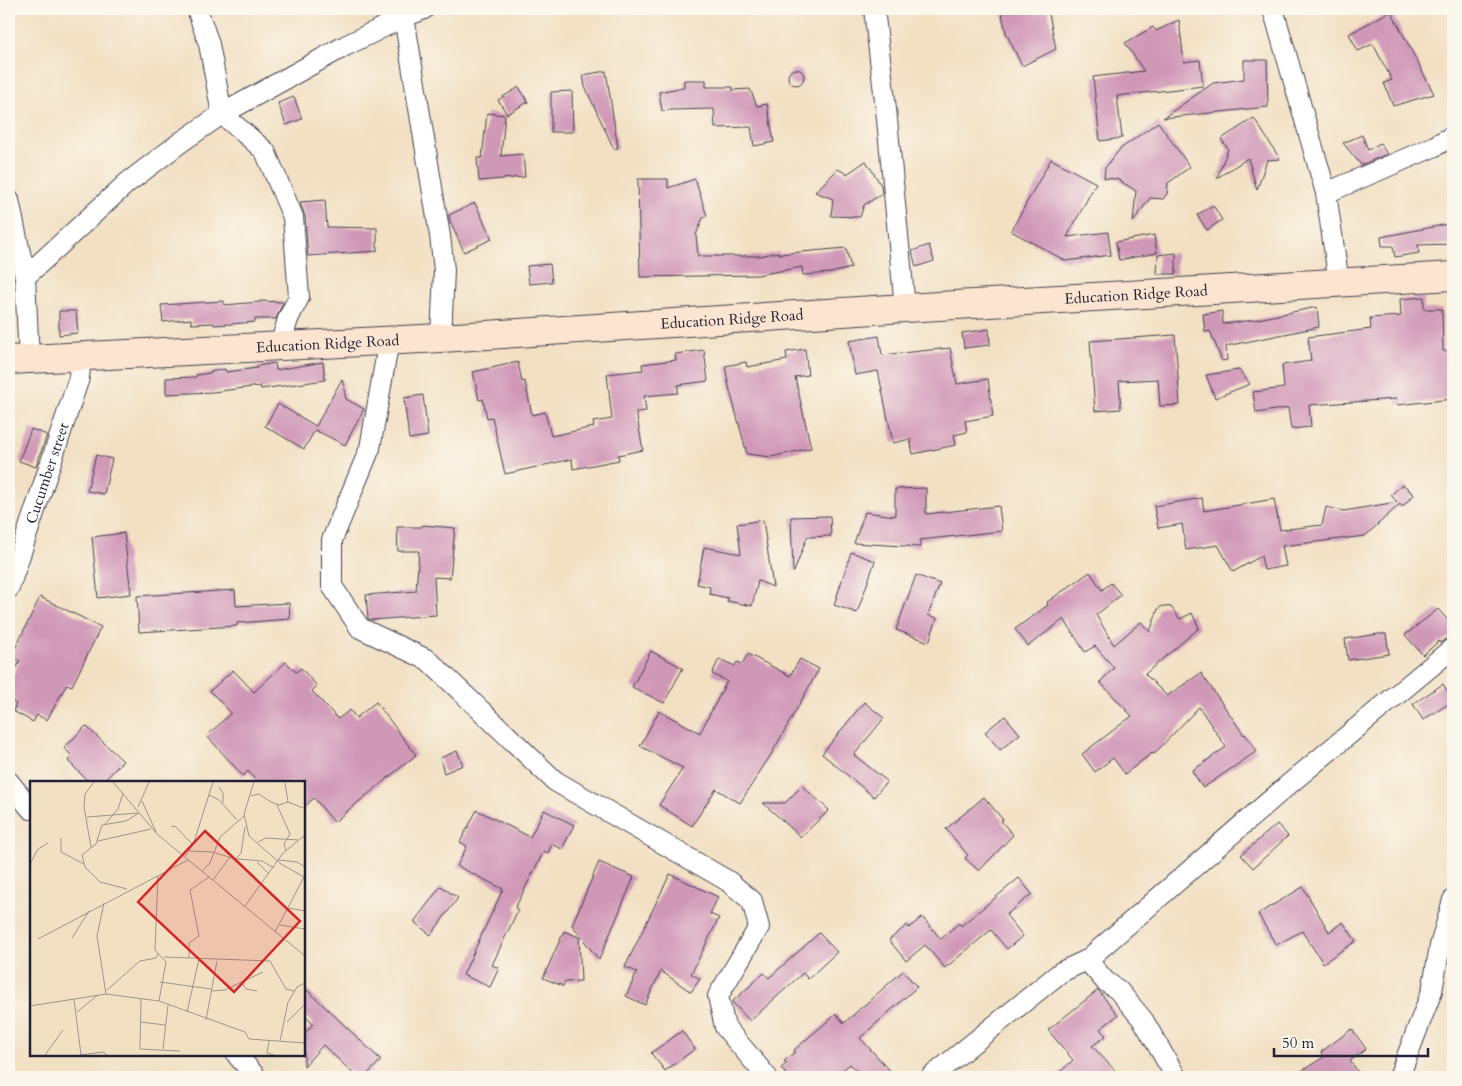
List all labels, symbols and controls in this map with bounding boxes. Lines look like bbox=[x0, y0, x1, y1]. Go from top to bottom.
street label: Education Ridge Road bbox=[1064, 280, 1208, 309]
street label: Education Ridge Road bbox=[660, 305, 804, 334]
street label: Education Ridge Road bbox=[256, 330, 400, 357]
street label: Cucumber street bbox=[21, 420, 74, 526]
inset map bbox=[30, 781, 305, 1056]
scale bar bbox=[1274, 1026, 1428, 1058]
text: 50 m bbox=[1282, 1033, 1314, 1053]

